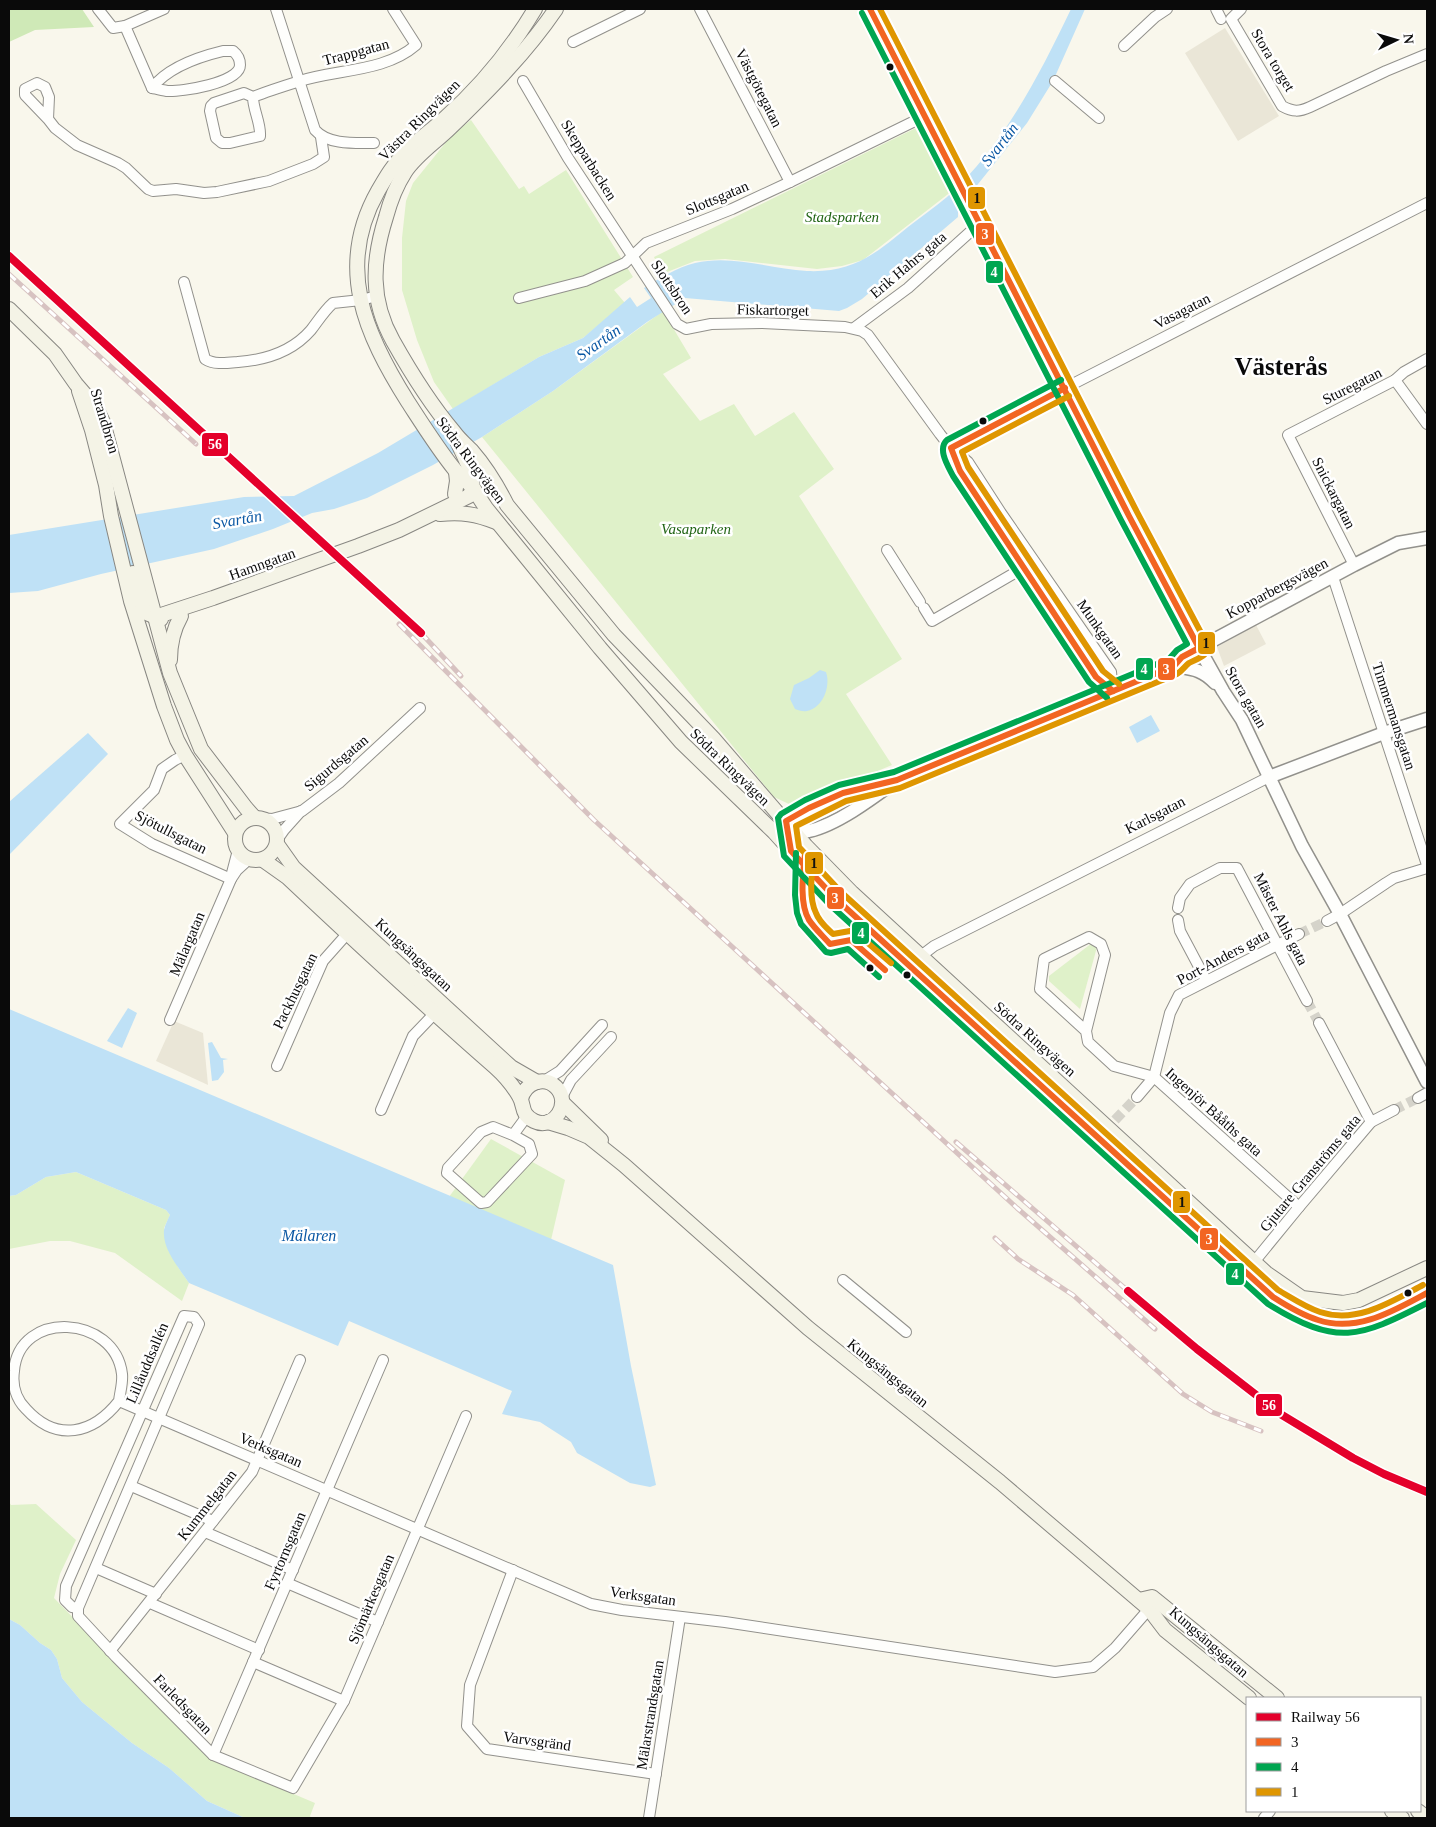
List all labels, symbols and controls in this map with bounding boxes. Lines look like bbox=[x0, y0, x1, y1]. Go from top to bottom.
north arrow bbox=[1371, 15, 1421, 65]
street label: Stora torget bbox=[1248, 26, 1298, 95]
text: N bbox=[1401, 33, 1416, 45]
street label: Trappgatan bbox=[321, 35, 391, 68]
street label: Västgötegatan bbox=[732, 46, 786, 130]
unlabelled marker bbox=[885, 62, 895, 72]
street label: Västra Ringvägen bbox=[375, 76, 463, 164]
street label: Skepparbacken bbox=[558, 117, 620, 204]
water label: Svartån bbox=[977, 119, 1021, 169]
street label: Slottsgatan bbox=[683, 177, 751, 218]
line badge: 1 bbox=[967, 186, 986, 210]
text: 1 bbox=[974, 191, 981, 206]
park label: Stadsparken bbox=[805, 209, 879, 225]
line badge: 3 bbox=[975, 222, 995, 246]
text: 3 bbox=[982, 227, 989, 242]
street label: Erik Hahrs gata bbox=[867, 228, 949, 301]
street label: Slottsbron bbox=[648, 257, 696, 317]
line badge: 4 bbox=[985, 260, 1004, 284]
text: 4 bbox=[991, 265, 998, 280]
street label: Vasagatan bbox=[1151, 290, 1213, 332]
street label: Fiskartorget bbox=[737, 301, 810, 319]
water label: Svartån bbox=[573, 321, 624, 364]
district label: Västerås bbox=[1234, 353, 1328, 380]
street label: Sturegatan bbox=[1320, 364, 1385, 408]
street label: Strandbron bbox=[88, 387, 123, 456]
street label: Södra Ringvägen bbox=[433, 414, 509, 507]
unlabelled marker bbox=[978, 416, 988, 426]
line badge: 56 bbox=[201, 432, 229, 457]
text: 56 bbox=[208, 437, 222, 452]
street label: Snickargatan bbox=[1309, 455, 1359, 532]
water label: Svartån bbox=[211, 507, 263, 532]
park label: Vasaparken bbox=[661, 521, 731, 537]
street label: Hamngatan bbox=[227, 544, 298, 583]
street label: Kopparbergsvägen bbox=[1223, 554, 1331, 622]
street label: Munkgatan bbox=[1074, 596, 1126, 662]
line badge: 1 bbox=[1197, 631, 1216, 655]
text: 1 bbox=[1203, 636, 1210, 651]
line badge: 4 bbox=[1135, 657, 1154, 681]
line badge: 3 bbox=[1157, 657, 1176, 681]
street label: Timmermansgatan bbox=[1369, 660, 1419, 772]
text: 4 bbox=[1141, 662, 1148, 677]
text: 3 bbox=[1163, 662, 1170, 677]
street label: Stora gatan bbox=[1222, 664, 1270, 731]
street label: Södra Ringvägen bbox=[687, 725, 773, 809]
street label: Sigurdsgatan bbox=[301, 731, 372, 794]
street label: Karlsgatan bbox=[1122, 793, 1188, 837]
street label: Sjötullsgatan bbox=[132, 807, 210, 857]
line badge: 1 bbox=[804, 851, 824, 875]
text: 1 bbox=[811, 856, 818, 871]
street label: Mäster Ahls gata bbox=[1251, 870, 1311, 968]
line badge: 3 bbox=[826, 886, 845, 910]
text: 3 bbox=[832, 891, 839, 906]
street label: Mälargatan bbox=[166, 909, 208, 978]
street label: Kungsängsgatan bbox=[372, 915, 456, 995]
line badge: 4 bbox=[851, 921, 870, 945]
text: 4 bbox=[858, 926, 865, 941]
street label: Port-Anders gata bbox=[1174, 926, 1272, 988]
street label: Packhusgatan bbox=[270, 950, 320, 1032]
unlabelled marker bbox=[865, 963, 875, 973]
unlabelled marker bbox=[902, 970, 912, 980]
street label: Södra Ringvägen bbox=[991, 998, 1079, 1080]
street label: Ingenjör Bååths gata bbox=[1163, 1065, 1266, 1160]
street label: Gjutare Granströms gata bbox=[1256, 1111, 1364, 1235]
line badge: 1 bbox=[1172, 1190, 1191, 1214]
text: 1 bbox=[1179, 1195, 1186, 1210]
water label: Mälaren bbox=[281, 1227, 336, 1244]
line badge: 3 bbox=[1199, 1227, 1219, 1251]
text: 3 bbox=[1206, 1232, 1213, 1247]
line badge: 4 bbox=[1225, 1262, 1245, 1286]
text: 4 bbox=[1232, 1267, 1239, 1282]
unlabelled marker bbox=[1403, 1288, 1413, 1298]
street label: Lillåuddsallén bbox=[123, 1320, 171, 1406]
street label: Kungsängsgatan bbox=[844, 1336, 932, 1411]
line badge: 56 bbox=[1255, 1393, 1283, 1417]
text: 56 bbox=[1262, 1398, 1276, 1413]
street label: Verksgatan bbox=[237, 1430, 305, 1471]
street label: Kummelgatan bbox=[175, 1466, 240, 1543]
street label: Fyrtornsgatan bbox=[261, 1509, 309, 1592]
street label: Sjömärkesgatan bbox=[345, 1551, 397, 1646]
street label: Verksgatan bbox=[609, 1583, 678, 1609]
street label: Kungsängsgatan bbox=[1166, 1603, 1252, 1681]
street label: Mälarstrandsgatan bbox=[633, 1659, 667, 1771]
street label: Farledsgatan bbox=[151, 1671, 216, 1737]
legend bbox=[1246, 1697, 1421, 1812]
text: Railway 56 bbox=[1291, 1709, 1360, 1725]
street label: Varvsgränd bbox=[502, 1728, 572, 1754]
text: 3 bbox=[1291, 1734, 1299, 1750]
text: 4 bbox=[1291, 1759, 1299, 1775]
text: 1 bbox=[1291, 1784, 1299, 1800]

